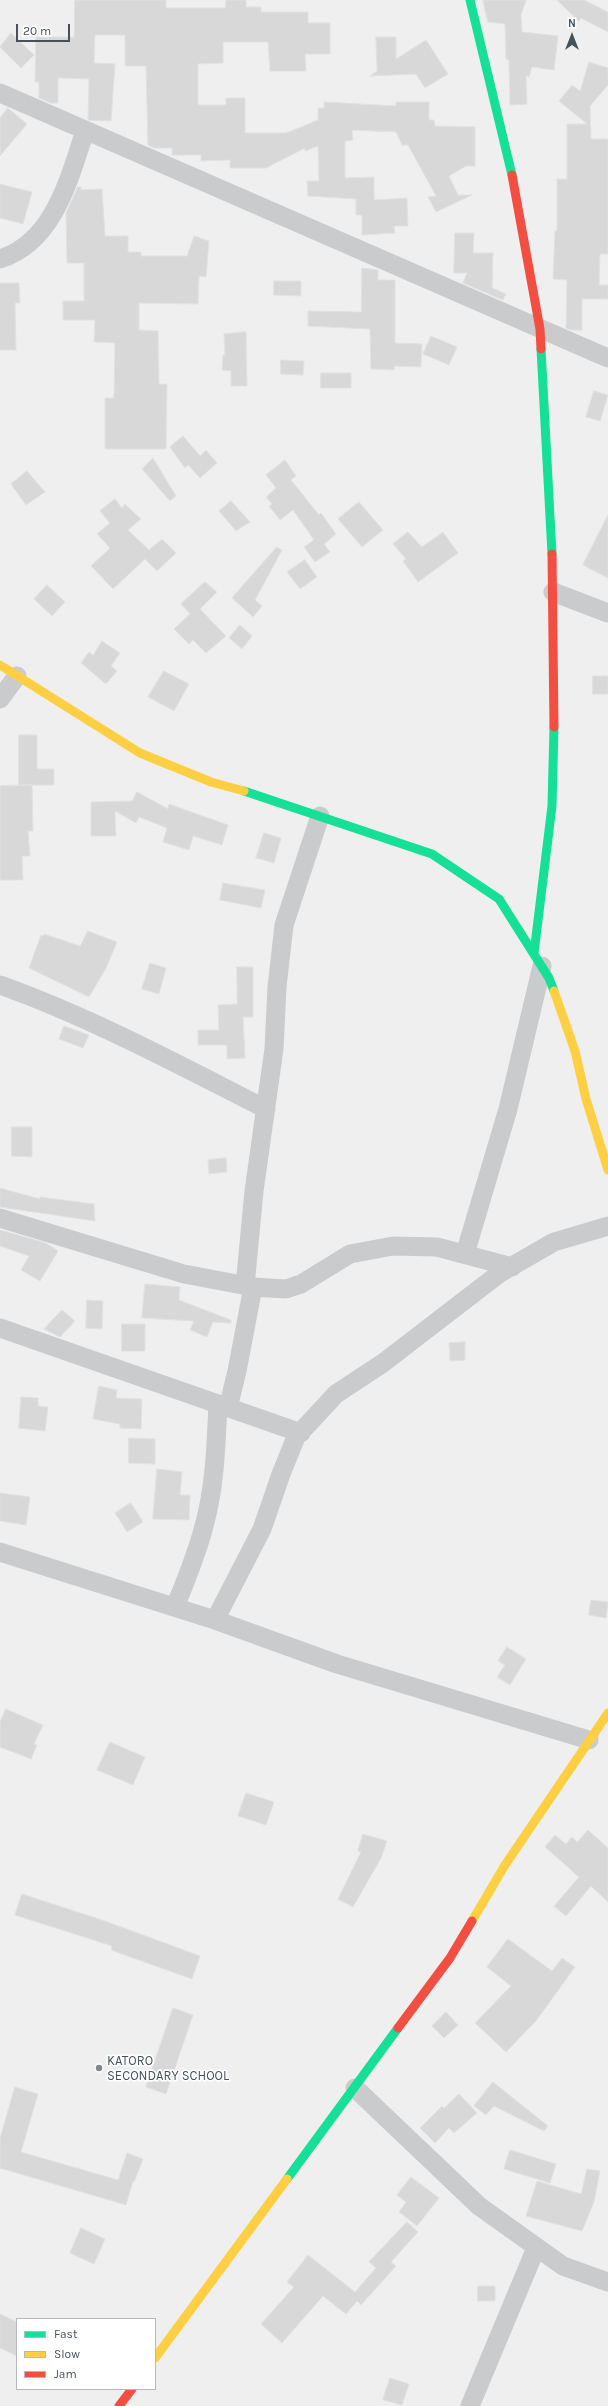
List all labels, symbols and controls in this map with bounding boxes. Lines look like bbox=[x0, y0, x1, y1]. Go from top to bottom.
scale bar bbox=[18, 16, 72, 42]
north arrow bbox=[552, 16, 592, 56]
text: N bbox=[568, 17, 576, 30]
text: 20 m bbox=[23, 24, 51, 38]
place label: KATORO SECONDARY SCHOOL bbox=[107, 2053, 229, 2084]
marker: KATORO SECONDARY SCHOOL bbox=[94, 2063, 104, 2073]
legend bbox=[16, 2318, 156, 2390]
text: Fast bbox=[54, 2327, 77, 2341]
text: Slow bbox=[54, 2347, 80, 2361]
text: Jam bbox=[54, 2367, 77, 2381]

